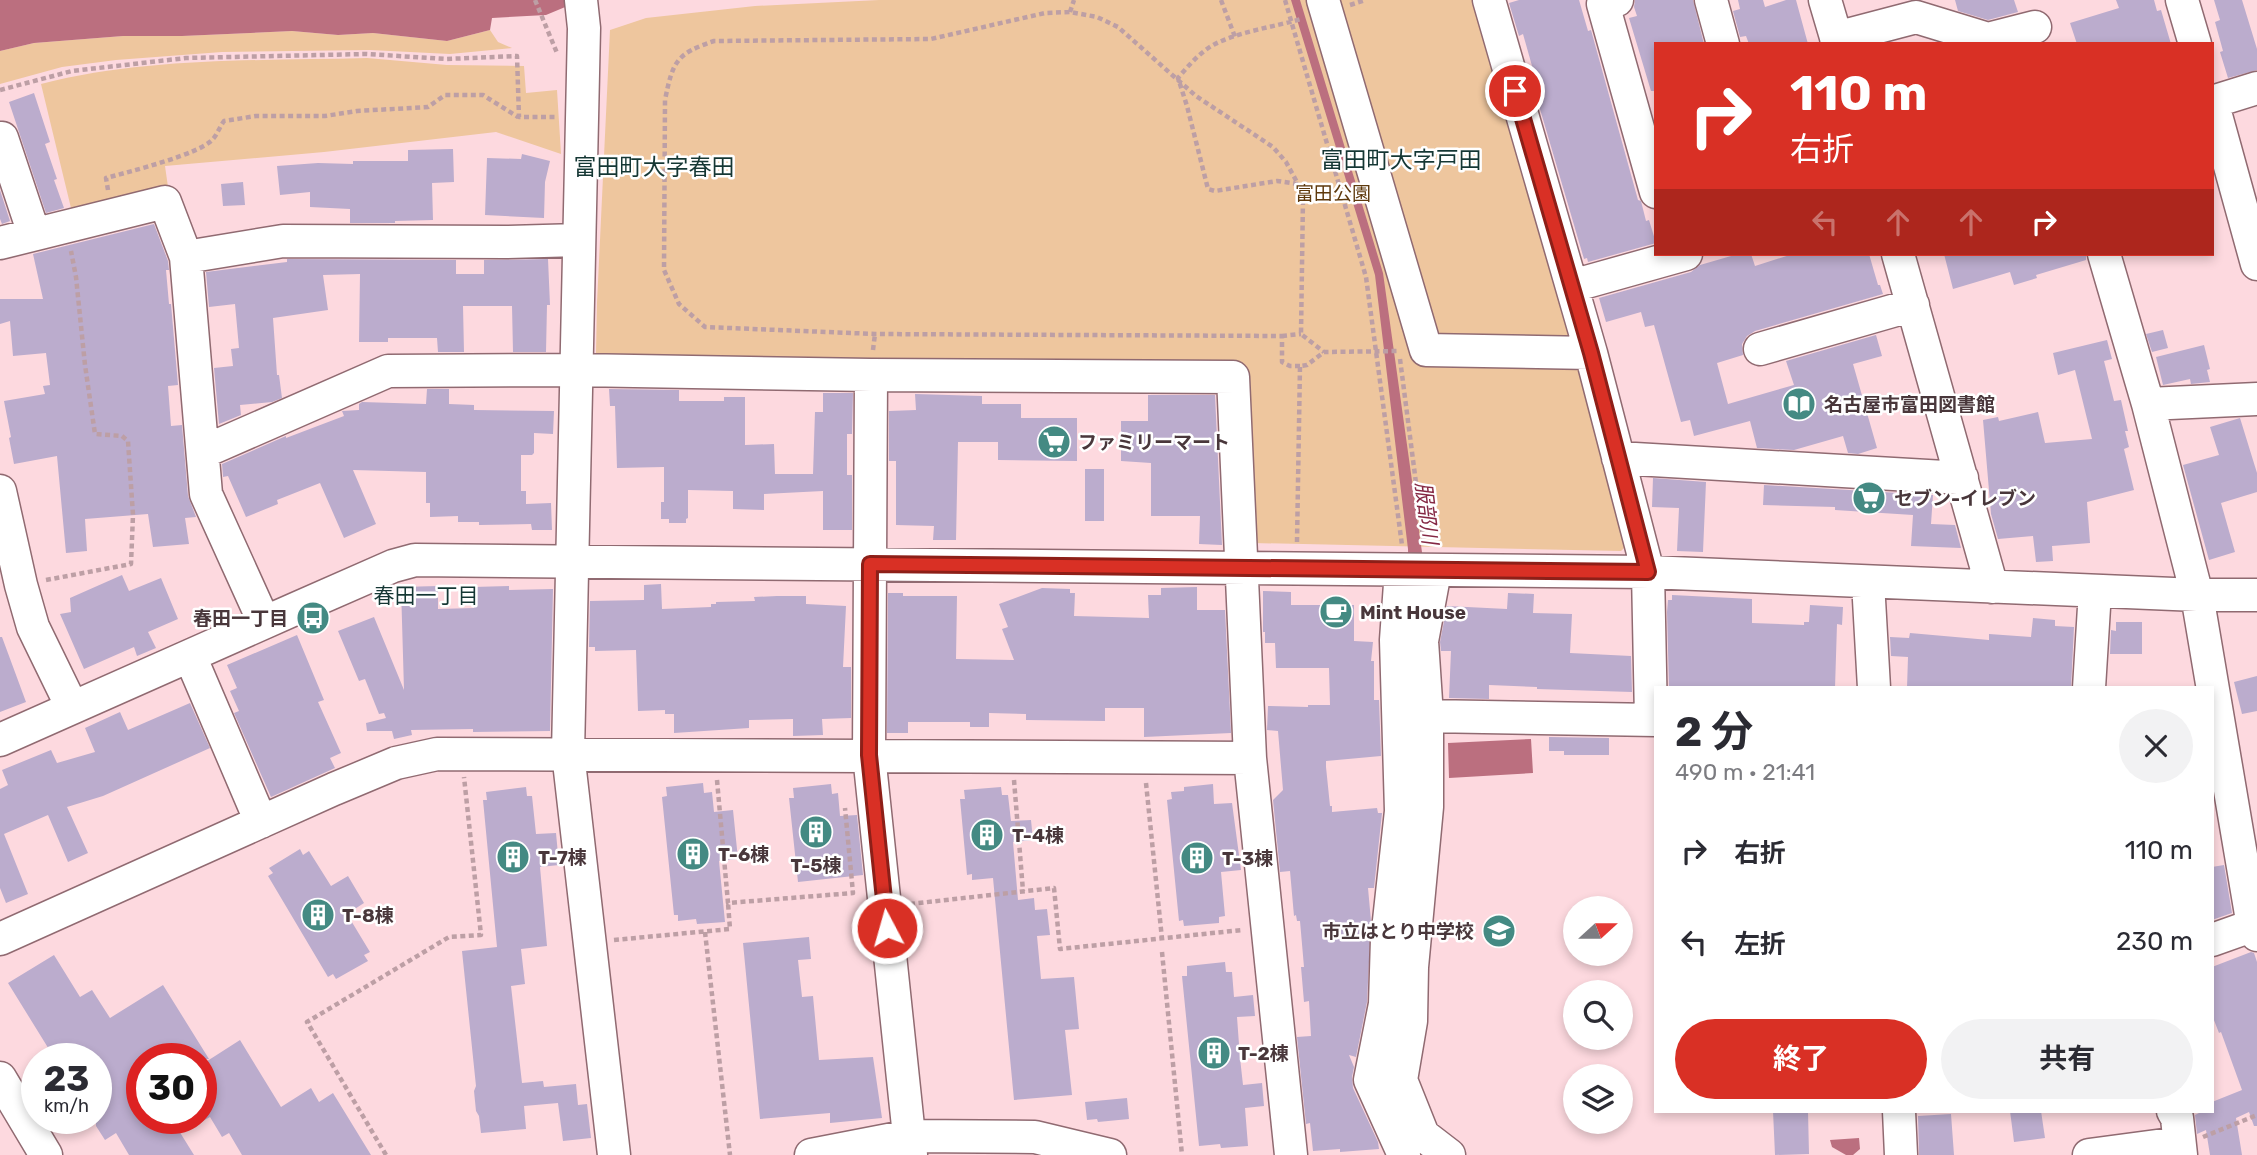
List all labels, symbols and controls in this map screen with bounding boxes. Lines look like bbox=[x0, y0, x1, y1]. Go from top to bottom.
pin bbox=[1485, 61, 1545, 121]
text: 110 m bbox=[1790, 64, 1927, 122]
icon: right bbox=[1675, 70, 1766, 161]
icon: arrive bbox=[1496, 72, 1534, 110]
text: 右折 bbox=[1790, 130, 1854, 168]
district label: 富田町大字戸田 bbox=[1321, 146, 1482, 174]
district label: 富田町大字春田 bbox=[574, 153, 735, 181]
park label: 富田公園 bbox=[1295, 182, 1371, 205]
icon: left bbox=[1806, 203, 1844, 241]
icon: ahead bbox=[1879, 203, 1917, 241]
icon: ahead bbox=[1952, 203, 1990, 241]
icon: right bbox=[2025, 203, 2063, 241]
library icon: 名古屋市富田図書館 bbox=[1780, 385, 1818, 423]
place label: 名古屋市富田図書館 bbox=[1824, 393, 1995, 416]
supermarket icon: ファミリーマート bbox=[1035, 423, 1073, 461]
place label: ファミリーマート bbox=[1078, 431, 1230, 454]
supermarket icon: セブン-イレブン bbox=[1850, 479, 1888, 517]
water label: 服部川 bbox=[1411, 480, 1443, 548]
place label: セブン-イレブン bbox=[1894, 487, 2036, 510]
district label: 春田一丁目 bbox=[374, 583, 479, 608]
cafe icon: Mint House bbox=[1317, 593, 1355, 631]
bus stop icon: 春田一丁目 bbox=[294, 599, 332, 637]
place label: Mint House bbox=[1360, 601, 1466, 624]
place label: 春田一丁目 bbox=[193, 607, 288, 630]
text: 2 分 bbox=[1675, 707, 1753, 757]
button: close bbox=[2119, 709, 2193, 783]
text: 490 m · 21:41 bbox=[1675, 758, 1815, 786]
building icon: T-5棟 bbox=[797, 813, 835, 851]
building icon: T-4棟 bbox=[968, 816, 1006, 854]
place label: T-4棟 bbox=[1012, 824, 1064, 847]
icon: right bbox=[1675, 832, 1713, 870]
building icon: T-6棟 bbox=[674, 835, 712, 873]
text: 110 m bbox=[2125, 835, 2193, 866]
building icon: T-7棟 bbox=[494, 838, 532, 876]
text: 右折 bbox=[1734, 838, 1786, 869]
building icon: T-3棟 bbox=[1178, 839, 1216, 877]
place label: T-6棟 bbox=[718, 843, 769, 866]
place label: T-7棟 bbox=[538, 846, 587, 869]
place label: T-3棟 bbox=[1222, 847, 1273, 870]
place label: T-5棟 bbox=[790, 854, 842, 877]
position arrow bbox=[850, 891, 924, 965]
building icon: T-8棟 bbox=[299, 896, 337, 934]
north arrow bbox=[1563, 896, 1633, 966]
map controls bbox=[1563, 896, 1633, 1134]
place label: T-8棟 bbox=[342, 904, 394, 927]
school or university icon: 市立はとり中学校 bbox=[1480, 912, 1518, 950]
place label: 市立はとり中学校 bbox=[1322, 920, 1474, 943]
icon: left bbox=[1675, 923, 1713, 961]
text: 230 m bbox=[2116, 926, 2193, 957]
text: 左折 bbox=[1734, 929, 1786, 960]
button: search bbox=[1563, 980, 1633, 1050]
button: 終了 bbox=[1675, 1019, 1927, 1099]
button: 共有 bbox=[1941, 1019, 2193, 1099]
building icon: T-2棟 bbox=[1195, 1034, 1233, 1072]
place label: T-2棟 bbox=[1238, 1042, 1289, 1065]
speed limit sign: 30 bbox=[126, 1043, 217, 1134]
text: 23 bbox=[44, 1058, 89, 1100]
button: layers bbox=[1563, 1064, 1633, 1134]
text: km/h bbox=[44, 1095, 89, 1117]

